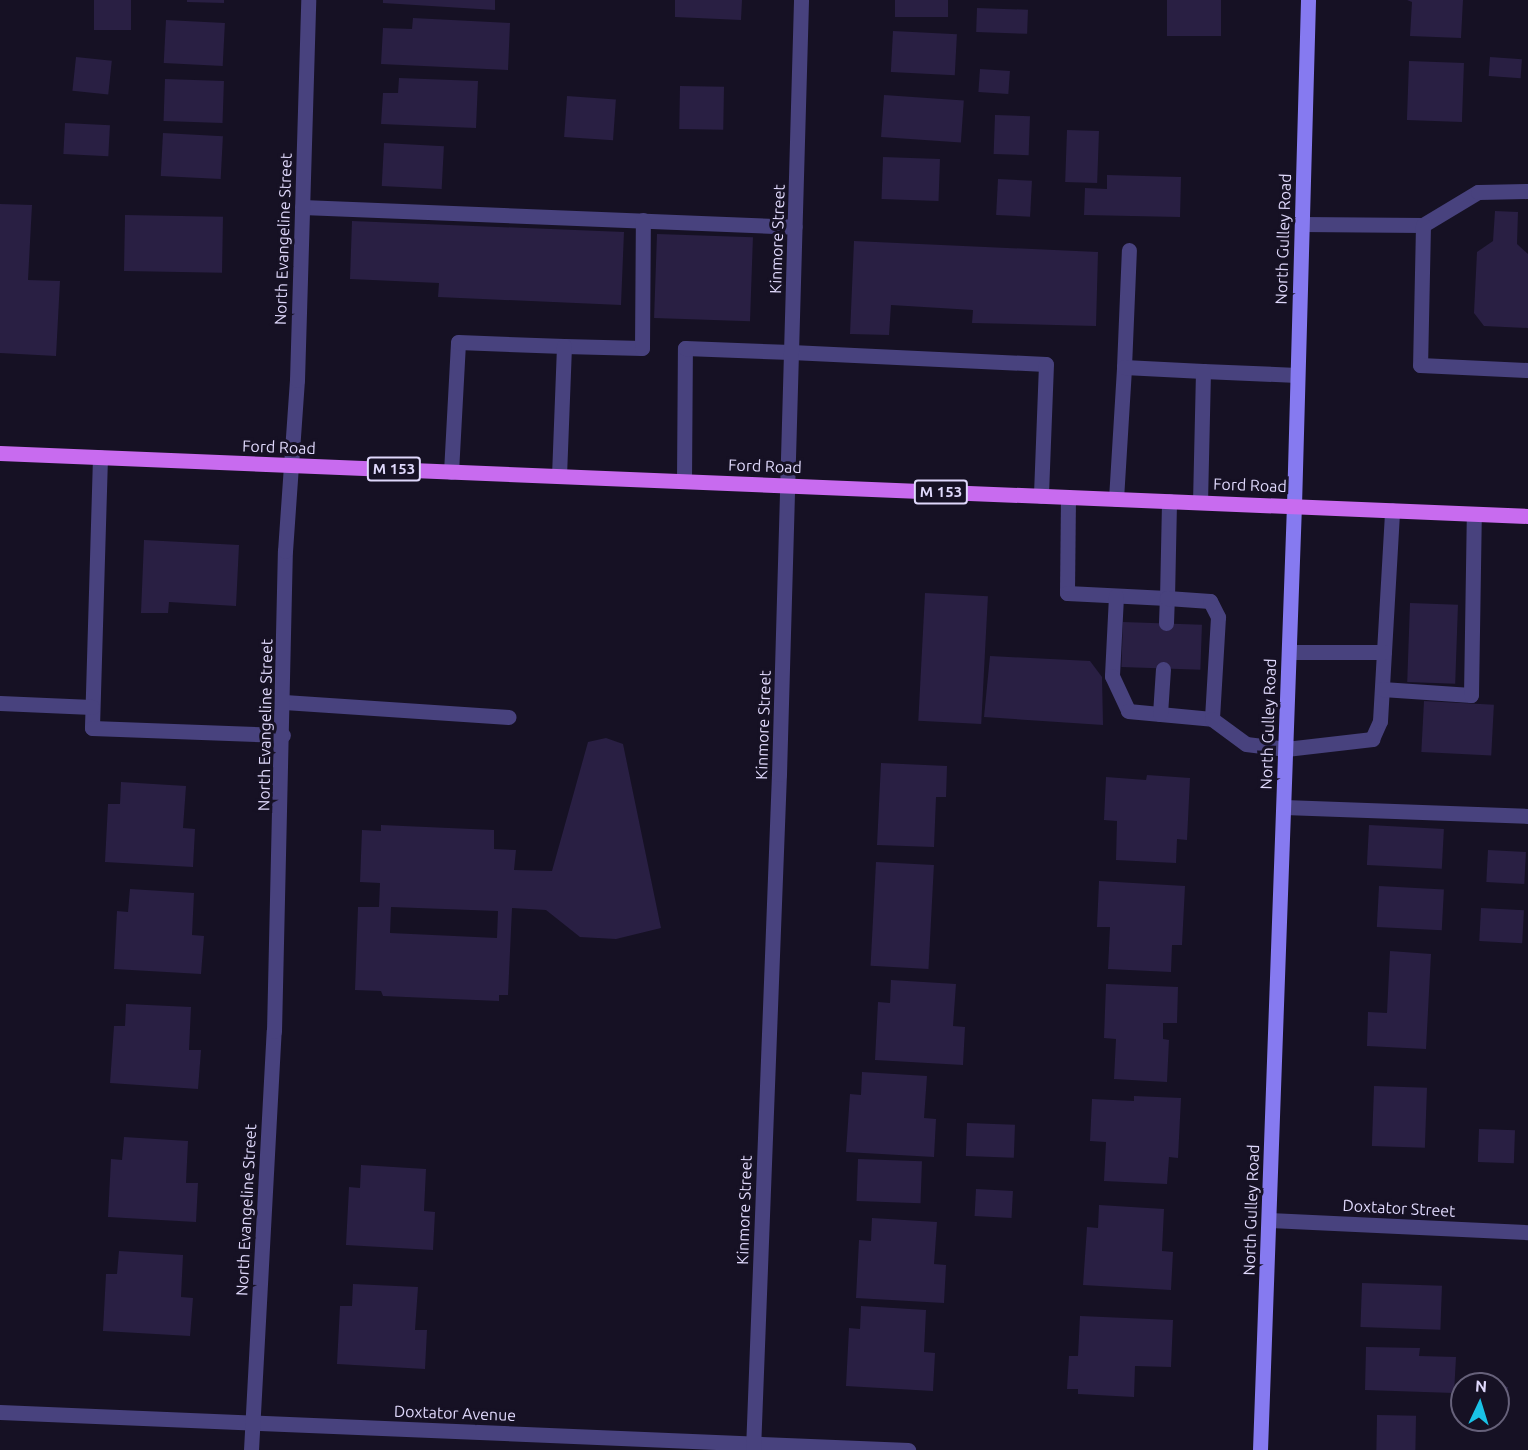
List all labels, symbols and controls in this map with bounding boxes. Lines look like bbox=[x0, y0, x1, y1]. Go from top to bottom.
street label: North Evangeline Street bbox=[270, 153, 296, 325]
street label: North Gulley Road bbox=[1271, 173, 1295, 305]
street label: Kinmore Street bbox=[765, 184, 789, 294]
street label: Ford Road bbox=[242, 436, 316, 458]
street label: Ford Road bbox=[728, 455, 802, 477]
road number: M 153 bbox=[366, 457, 422, 481]
street label: Ford Road bbox=[1213, 474, 1287, 496]
road number: M 153 bbox=[912, 480, 970, 504]
street label: North Evangeline Street bbox=[254, 639, 276, 811]
street label: North Gulley Road bbox=[1256, 658, 1280, 790]
street label: Kinmore Street bbox=[751, 670, 775, 780]
street label: North Evangeline Street bbox=[232, 1123, 260, 1297]
street label: North Gulley Road bbox=[1239, 1144, 1263, 1276]
street label: Kinmore Street bbox=[732, 1155, 756, 1265]
street label: Doxtator Street bbox=[1342, 1195, 1456, 1221]
north arrow bbox=[1450, 1372, 1510, 1432]
text: N bbox=[1475, 1377, 1488, 1395]
street label: Doxtator Avenue bbox=[394, 1401, 516, 1425]

